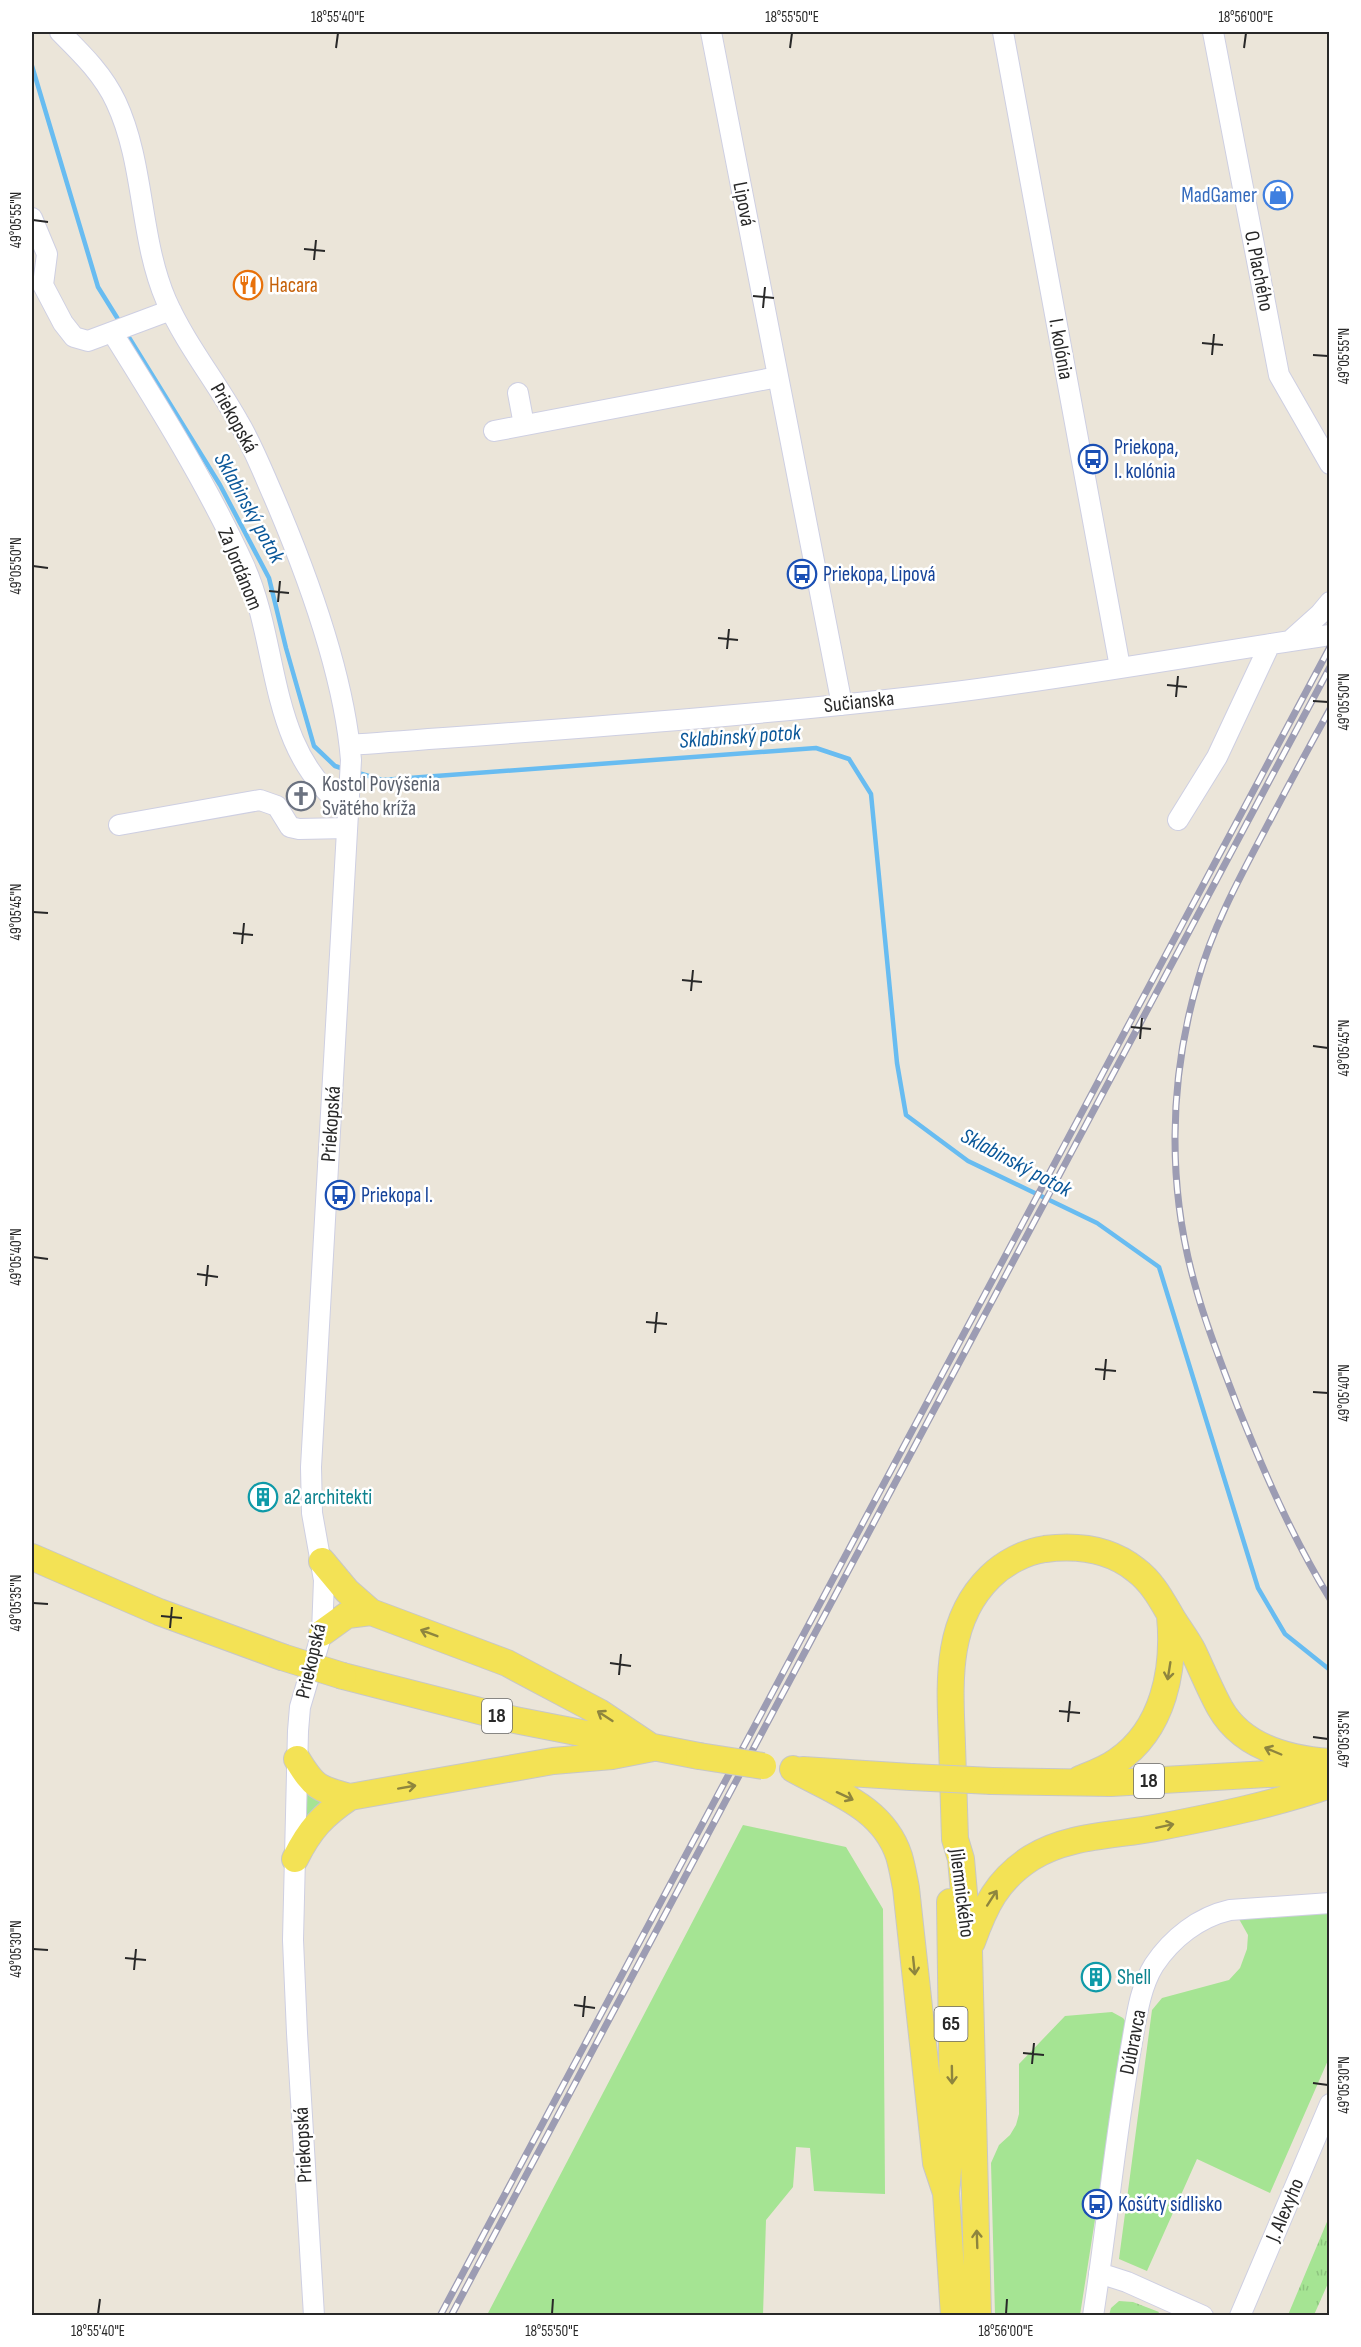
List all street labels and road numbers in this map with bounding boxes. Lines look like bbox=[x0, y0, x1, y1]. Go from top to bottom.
street label: Lipová bbox=[727, 180, 761, 228]
street label: O. Plachého bbox=[1239, 229, 1279, 313]
street label: I. kolónia bbox=[1043, 317, 1079, 381]
street label: Priekopská bbox=[205, 379, 263, 457]
street label: Za Jordánom bbox=[212, 524, 268, 614]
street label: Sučianska bbox=[822, 686, 896, 718]
street label: Priekopská bbox=[316, 1085, 346, 1163]
street label: Priekopská bbox=[290, 1621, 332, 1701]
road number: 18 bbox=[482, 1699, 512, 1733]
road number: 18 bbox=[1134, 1764, 1164, 1798]
street label: Jilemnického bbox=[944, 1846, 980, 1939]
road number: 65 bbox=[934, 2007, 968, 2041]
street label: Dúbravca bbox=[1114, 2007, 1152, 2077]
street label: Priekopská bbox=[289, 2106, 317, 2184]
street label: J. Alexyho bbox=[1260, 2175, 1310, 2246]

